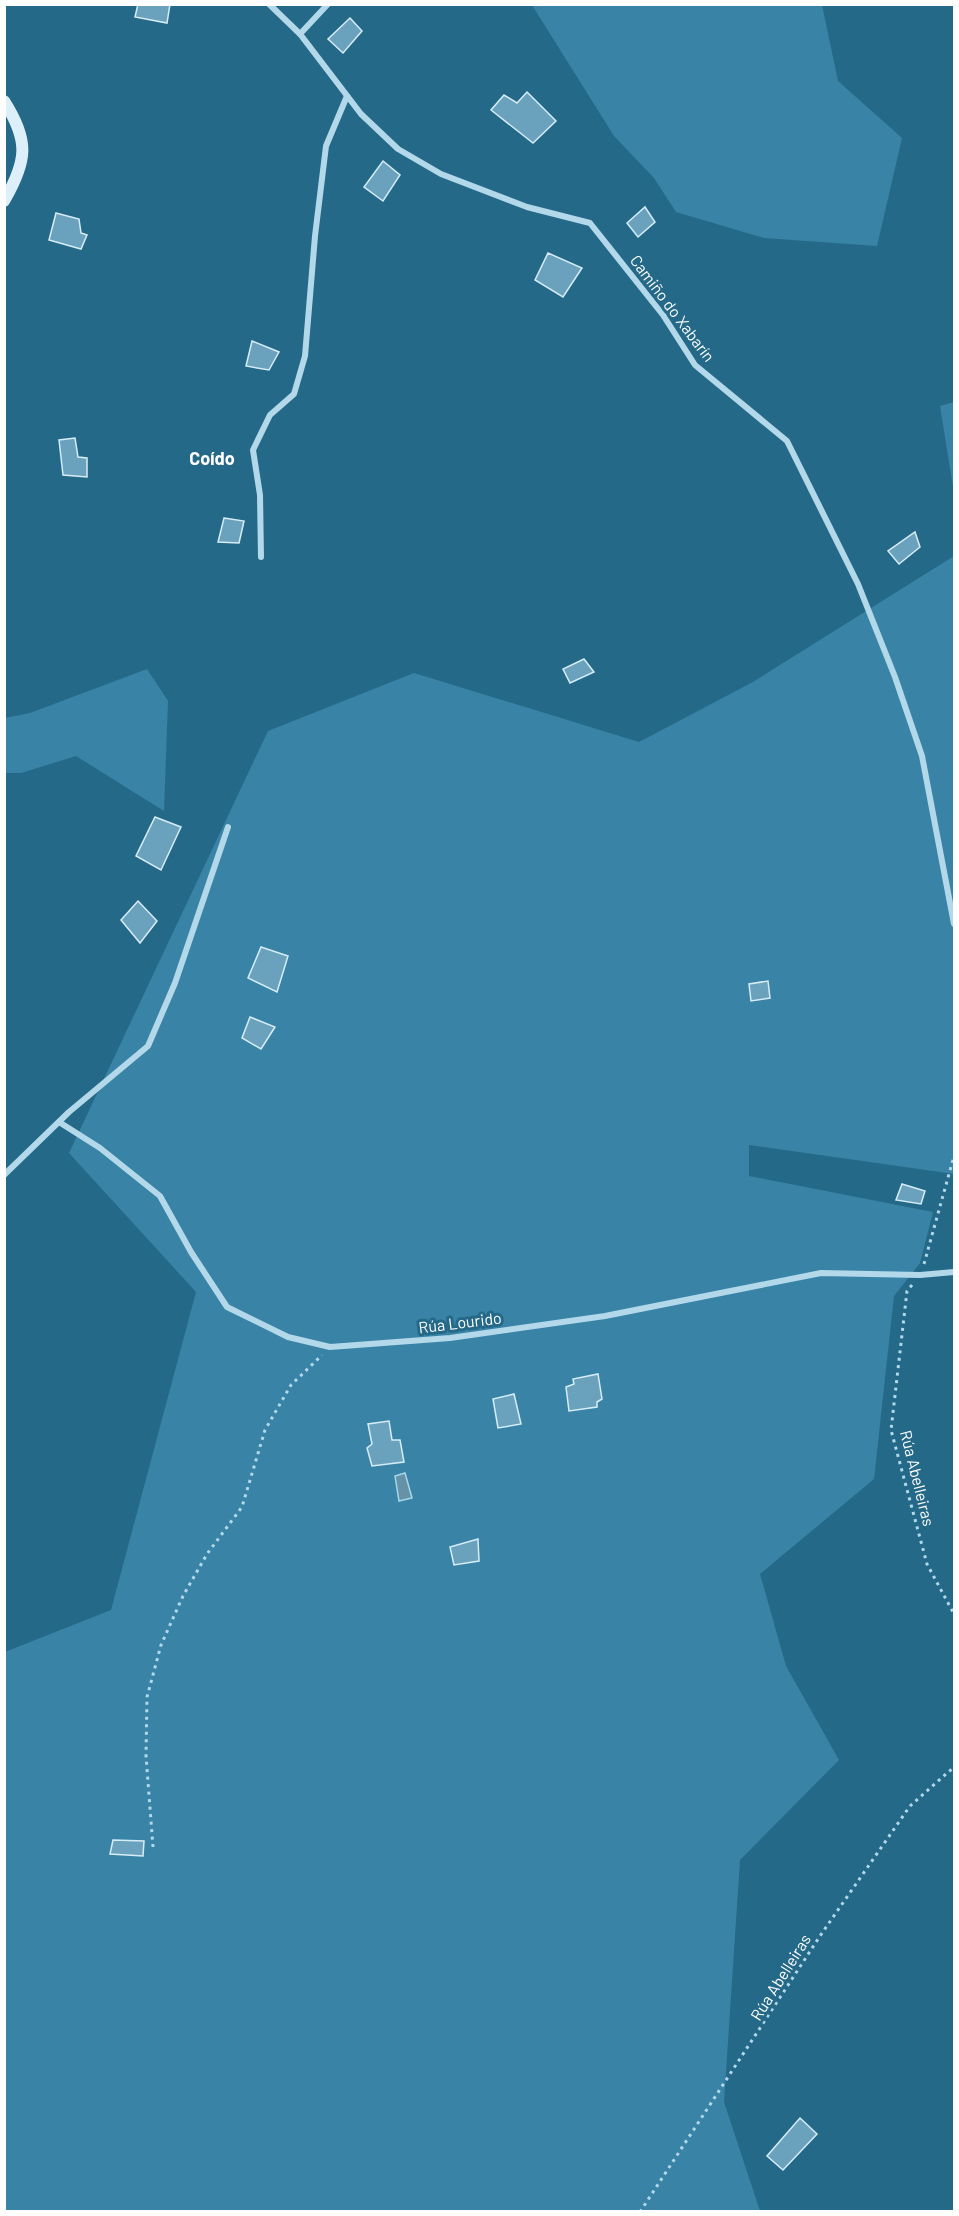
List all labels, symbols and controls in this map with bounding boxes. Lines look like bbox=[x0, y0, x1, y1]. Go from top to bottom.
street label: Camiño do Xabarín bbox=[627, 251, 719, 365]
district label: Coído bbox=[189, 447, 235, 469]
street label: Rúa Lourido bbox=[417, 1307, 503, 1337]
street label: Rúa Abelleiras bbox=[897, 1428, 939, 1528]
street label: Rúa Abelleiras bbox=[746, 1930, 814, 2024]

